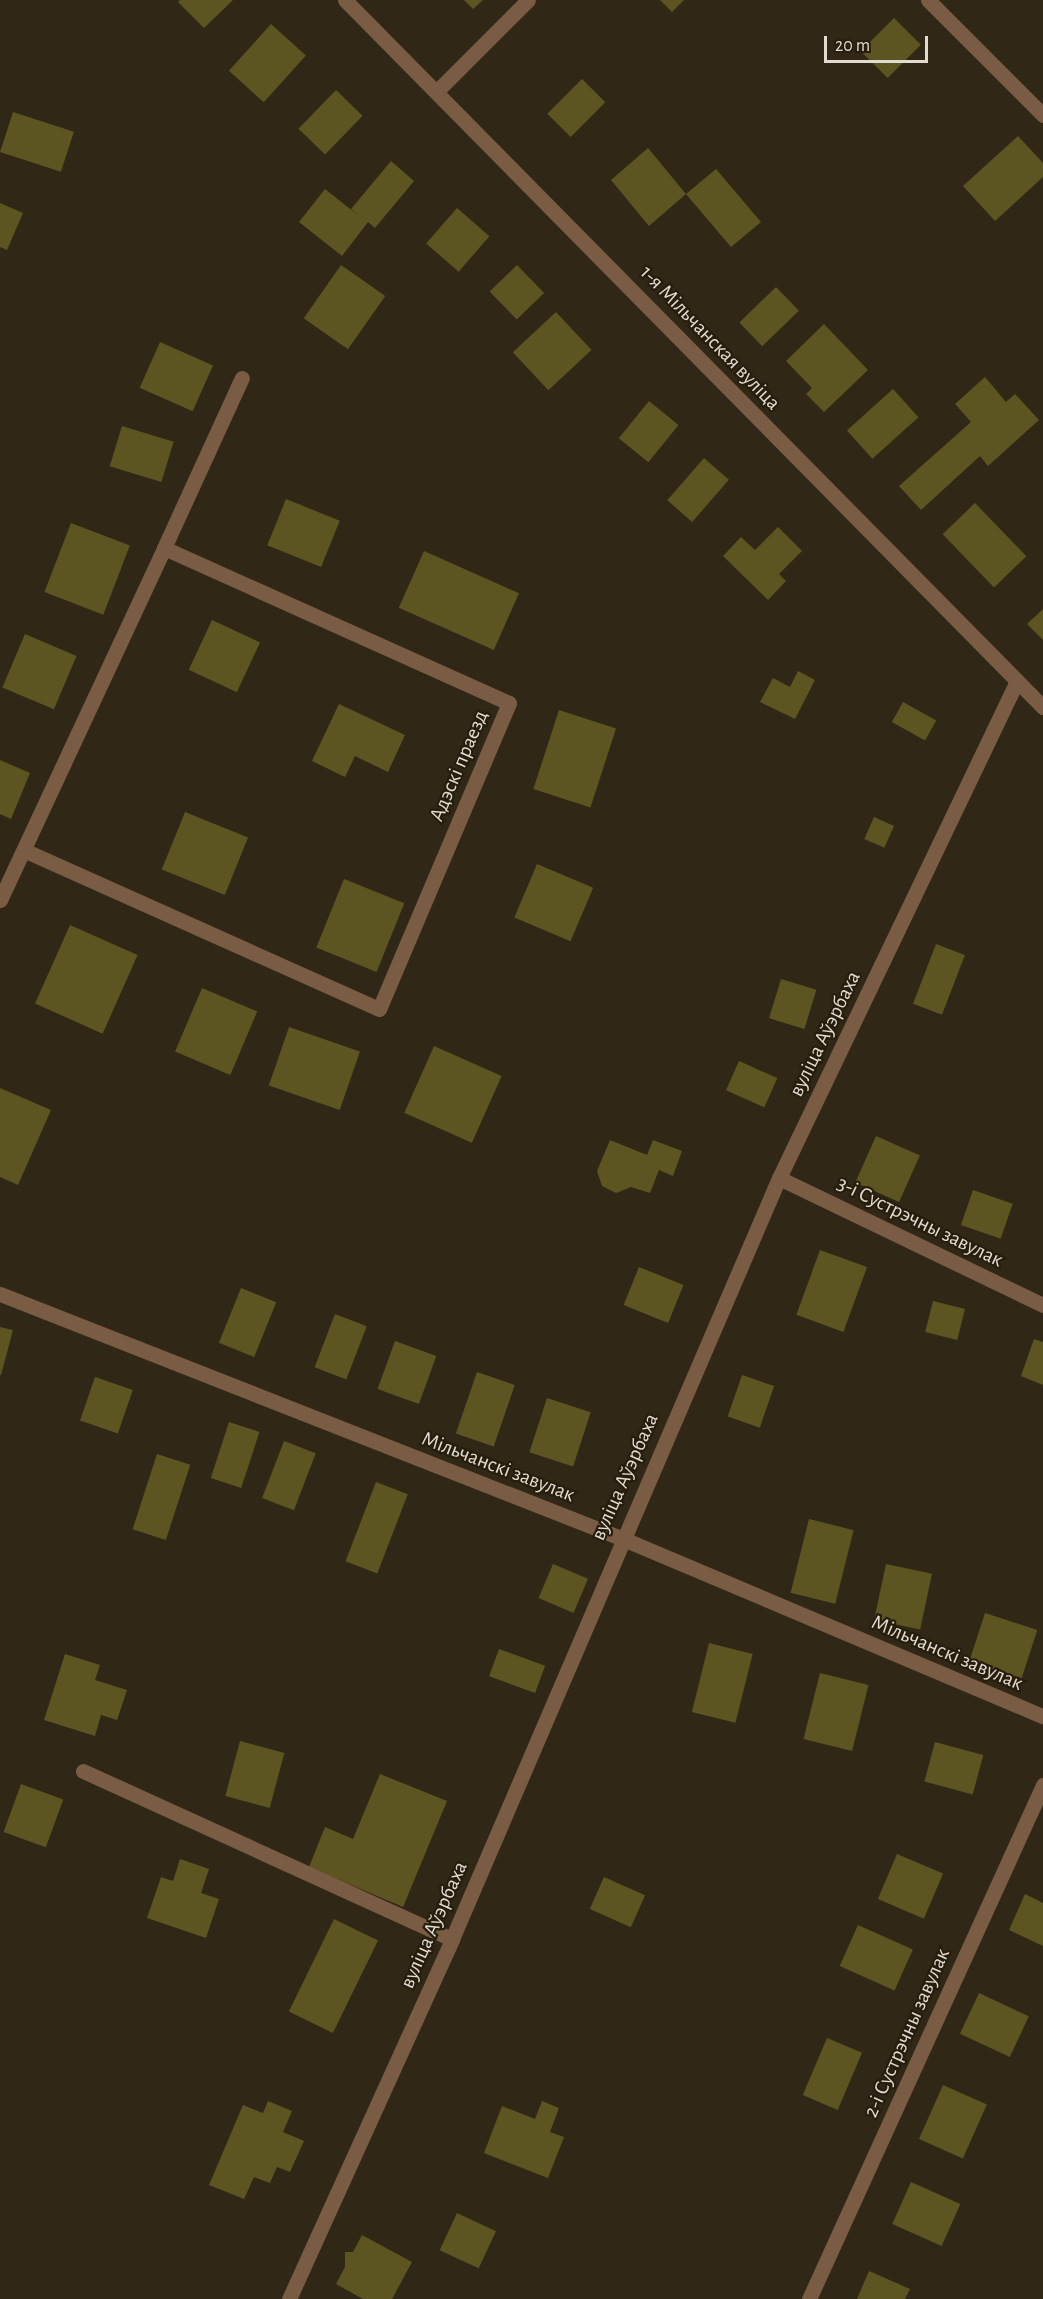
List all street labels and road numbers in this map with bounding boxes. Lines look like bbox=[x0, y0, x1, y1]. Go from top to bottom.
street label: 1-я Мільчанская вуліца bbox=[634, 260, 786, 416]
street label: Адэскі праезд bbox=[424, 707, 494, 825]
street label: вуліца Аўэрбаха bbox=[784, 967, 866, 1101]
street label: 3-і Сустрэчны завулак bbox=[833, 1171, 1007, 1273]
street label: вуліца Аўэрбаха bbox=[586, 1410, 664, 1544]
street label: Мільчанскі завулак bbox=[418, 1426, 578, 1508]
street label: Мільчанскі завулак bbox=[867, 1610, 1027, 1696]
street label: вуліца Аўэрбаха bbox=[395, 1858, 473, 1992]
street label: 2-і Сустрэчны завулак bbox=[858, 1945, 956, 2121]

